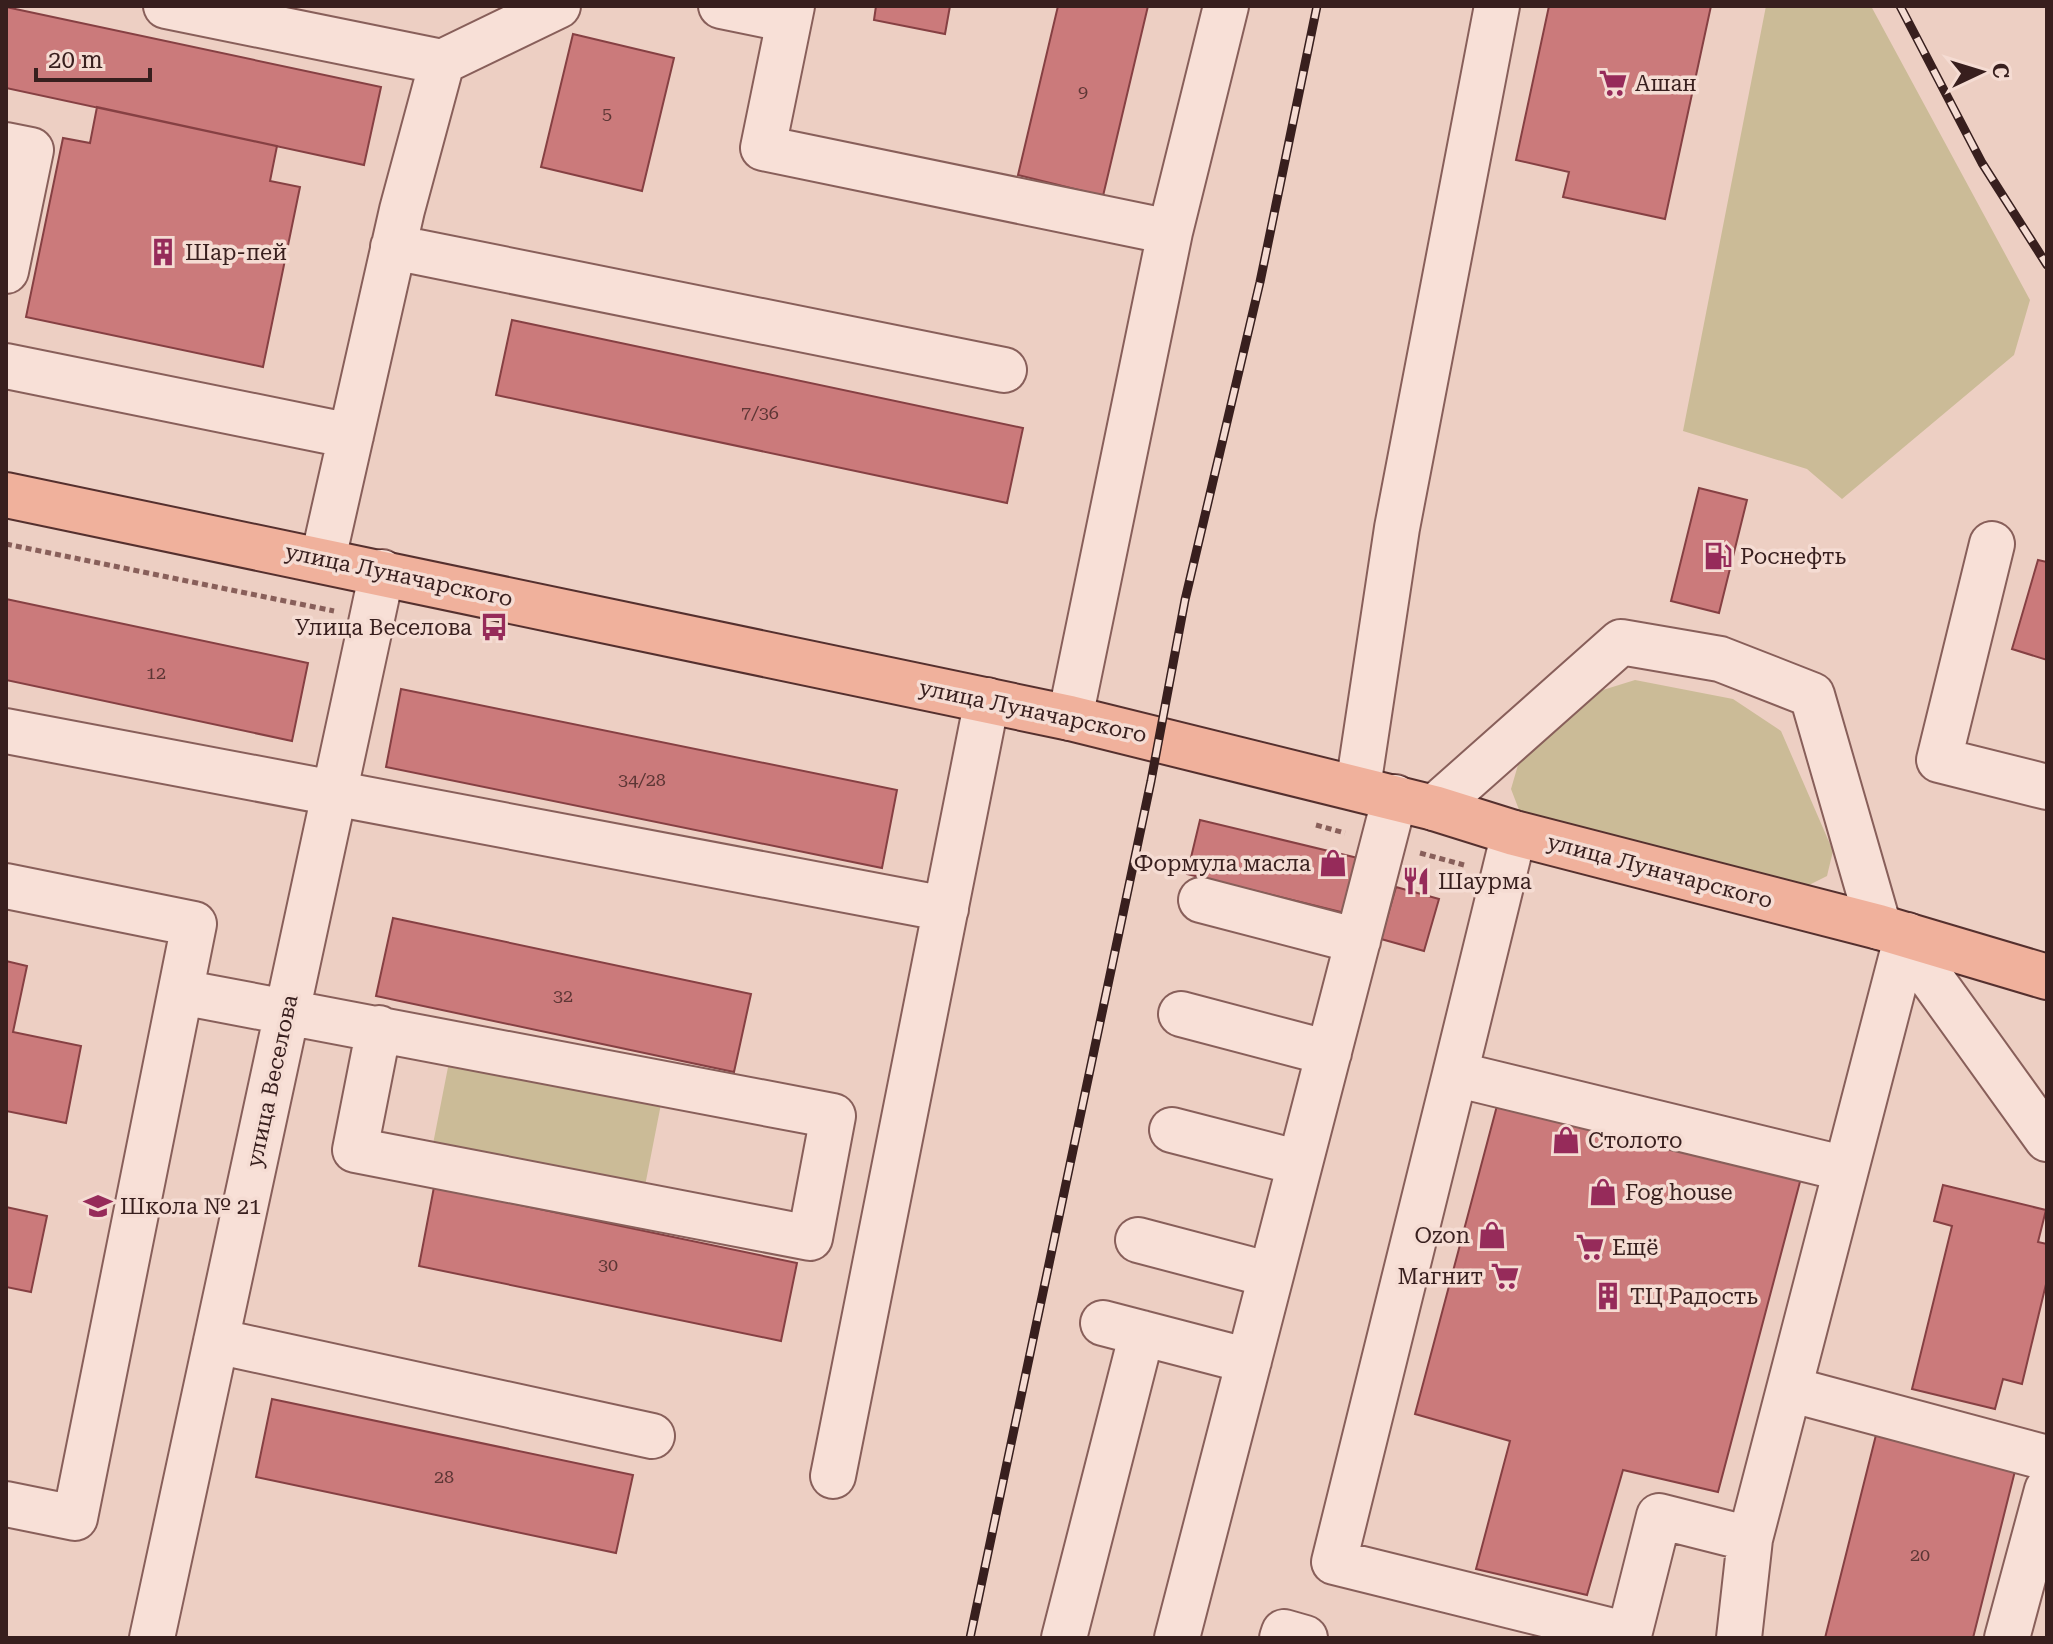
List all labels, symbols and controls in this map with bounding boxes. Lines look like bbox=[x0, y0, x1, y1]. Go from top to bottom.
scale bar bbox=[36, 32, 150, 82]
north arrow bbox=[1941, 32, 2021, 112]
text: 20 m bbox=[48, 46, 103, 74]
text: С bbox=[1987, 62, 2013, 79]
supermarket icon: Ашан bbox=[1598, 68, 1628, 98]
place label: Ашан bbox=[1635, 71, 1697, 96]
house number: 9 bbox=[1078, 81, 1088, 102]
house number: 5 bbox=[602, 103, 612, 124]
building icon: Шар-пей bbox=[148, 237, 178, 267]
place label: Шар-пей bbox=[185, 240, 287, 265]
house number: 7/36 bbox=[741, 402, 779, 423]
street label: улица Луначарского bbox=[283, 539, 515, 611]
fuel station icon: Роснефть bbox=[1703, 541, 1733, 571]
place label: Роснефть bbox=[1740, 544, 1847, 569]
bus stop icon: Улица Веселова bbox=[479, 612, 509, 642]
place label: Улица Веселова bbox=[295, 615, 472, 640]
house number: 12 bbox=[146, 662, 166, 683]
street label: улица Луначарского bbox=[917, 675, 1149, 747]
house number: 34/28 bbox=[618, 769, 666, 790]
street label: улица Луначарского bbox=[1545, 829, 1775, 913]
shop icon: Формула масла bbox=[1318, 848, 1348, 878]
place label: Формула масла bbox=[1134, 851, 1311, 876]
restaurant icon: Шаурма bbox=[1401, 866, 1431, 896]
place label: Шаурма bbox=[1438, 869, 1532, 894]
house number: 32 bbox=[553, 985, 573, 1006]
street label: улица Веселова bbox=[241, 992, 303, 1170]
shop icon: Столото bbox=[1551, 1125, 1581, 1155]
place label: Столото bbox=[1588, 1128, 1683, 1153]
shop icon: Fog house bbox=[1588, 1177, 1618, 1207]
place label: Fog house bbox=[1625, 1180, 1733, 1205]
school or university icon: Школа № 21 bbox=[83, 1191, 113, 1221]
place label: Школа № 21 bbox=[120, 1194, 261, 1219]
shop icon: Ozon bbox=[1477, 1220, 1507, 1250]
place label: Ozon bbox=[1414, 1223, 1470, 1248]
supermarket icon: Ещё bbox=[1575, 1232, 1605, 1262]
place label: Ещё bbox=[1612, 1235, 1658, 1260]
house number: 30 bbox=[598, 1254, 618, 1275]
supermarket icon: Магнит bbox=[1490, 1261, 1520, 1291]
place label: Магнит bbox=[1398, 1264, 1483, 1289]
building icon: ТЦ Радость bbox=[1593, 1281, 1623, 1311]
place label: ТЦ Радость bbox=[1630, 1284, 1758, 1309]
house number: 28 bbox=[434, 1466, 454, 1487]
house number: 20 bbox=[1910, 1544, 1930, 1565]

